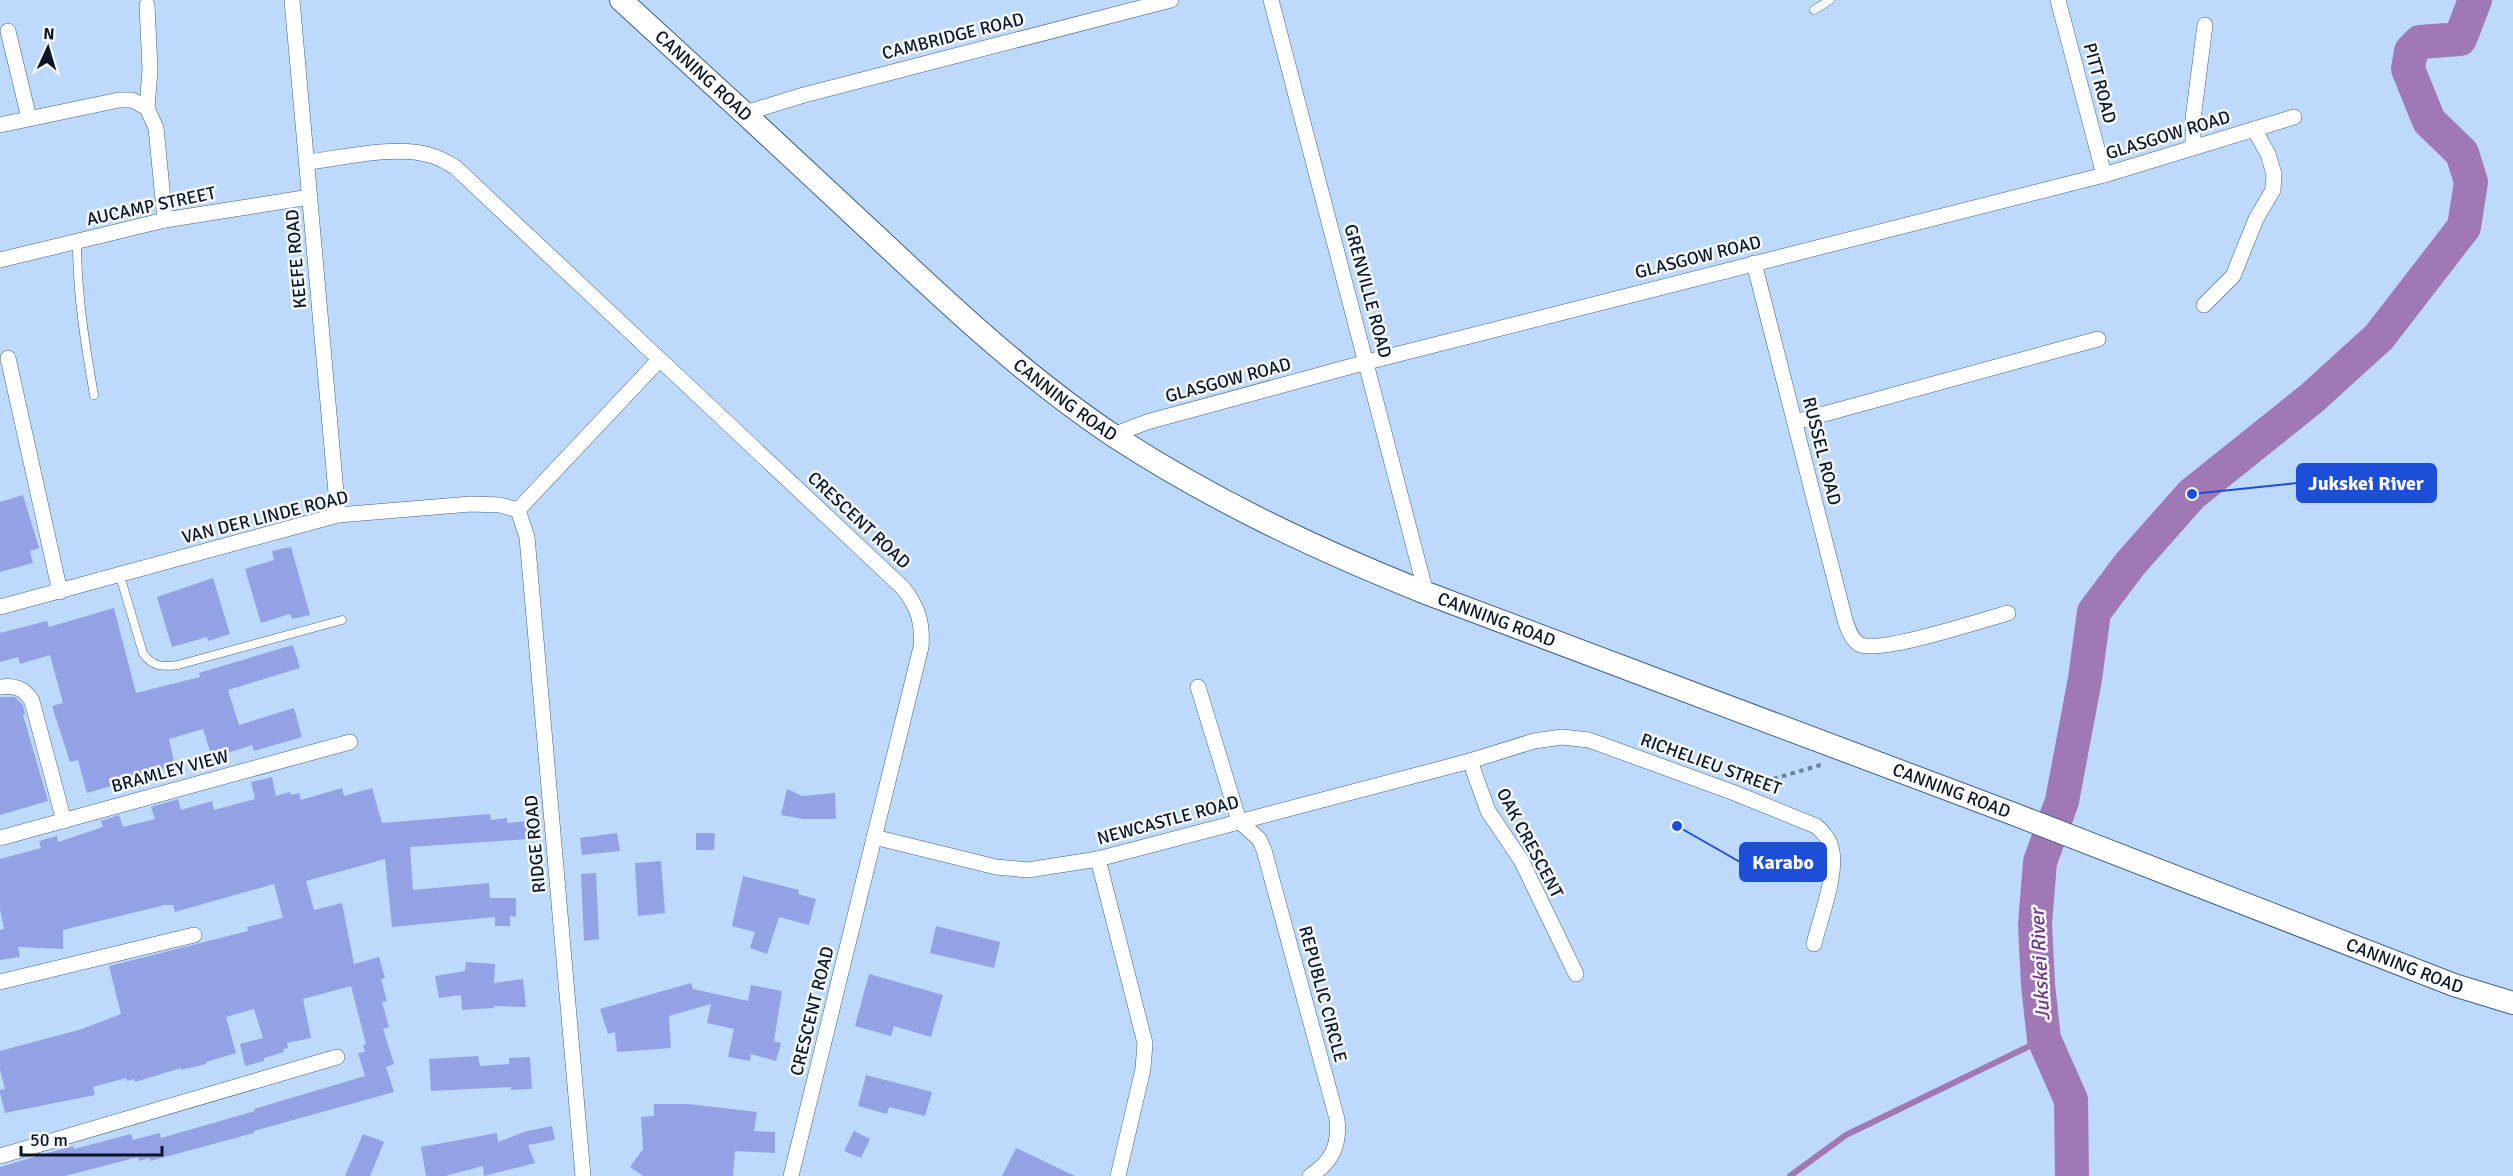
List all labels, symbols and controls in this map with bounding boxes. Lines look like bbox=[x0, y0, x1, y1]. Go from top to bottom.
street label: CAMBRIDGE ROAD bbox=[880, 8, 1026, 64]
north arrow bbox=[18, 18, 78, 78]
text: N bbox=[43, 24, 55, 44]
street label: CANNING ROAD bbox=[650, 26, 757, 126]
street label: PITT ROAD bbox=[2079, 40, 2121, 126]
street label: GLASGOW ROAD bbox=[2103, 106, 2233, 164]
street label: AUCAMP STREET bbox=[84, 182, 218, 230]
street label: KEEFE ROAD bbox=[281, 208, 311, 310]
street label: GRENVILLE ROAD bbox=[1340, 222, 1396, 360]
street label: GLASGOW ROAD bbox=[1633, 231, 1763, 283]
street label: GLASGOW ROAD bbox=[1163, 353, 1293, 407]
street label: CANNING ROAD bbox=[1009, 354, 1121, 446]
street label: RUSSEL ROAD bbox=[1798, 395, 1846, 507]
callout: Jukskei River bbox=[2297, 464, 2436, 502]
street label: CRESCENT ROAD bbox=[803, 467, 915, 573]
text: Jukskei River bbox=[2308, 471, 2424, 496]
street label: VAN DER LINDE ROAD bbox=[180, 486, 350, 548]
street label: CANNING ROAD bbox=[1435, 587, 1559, 652]
street label: RICHELIEU STREET bbox=[1638, 728, 1785, 800]
street label: BRAMLEY VIEW bbox=[109, 745, 231, 797]
street label: CANNING ROAD bbox=[1889, 758, 2014, 823]
street label: OAK CRESCENT bbox=[1492, 784, 1568, 902]
street label: NEWCASTLE ROAD bbox=[1095, 790, 1241, 850]
street label: RIDGE ROAD bbox=[520, 794, 550, 894]
callout: Karabo bbox=[1740, 843, 1826, 881]
text: Karabo bbox=[1752, 850, 1814, 875]
water label: Jukskei River bbox=[2024, 906, 2055, 1021]
street label: REPUBLIC CIRCLE bbox=[1294, 923, 1352, 1065]
street label: CANNING ROAD bbox=[2343, 933, 2466, 998]
street label: CRESCENT ROAD bbox=[785, 944, 839, 1078]
scale bar bbox=[21, 1119, 162, 1157]
text: 50 m bbox=[30, 1129, 68, 1151]

